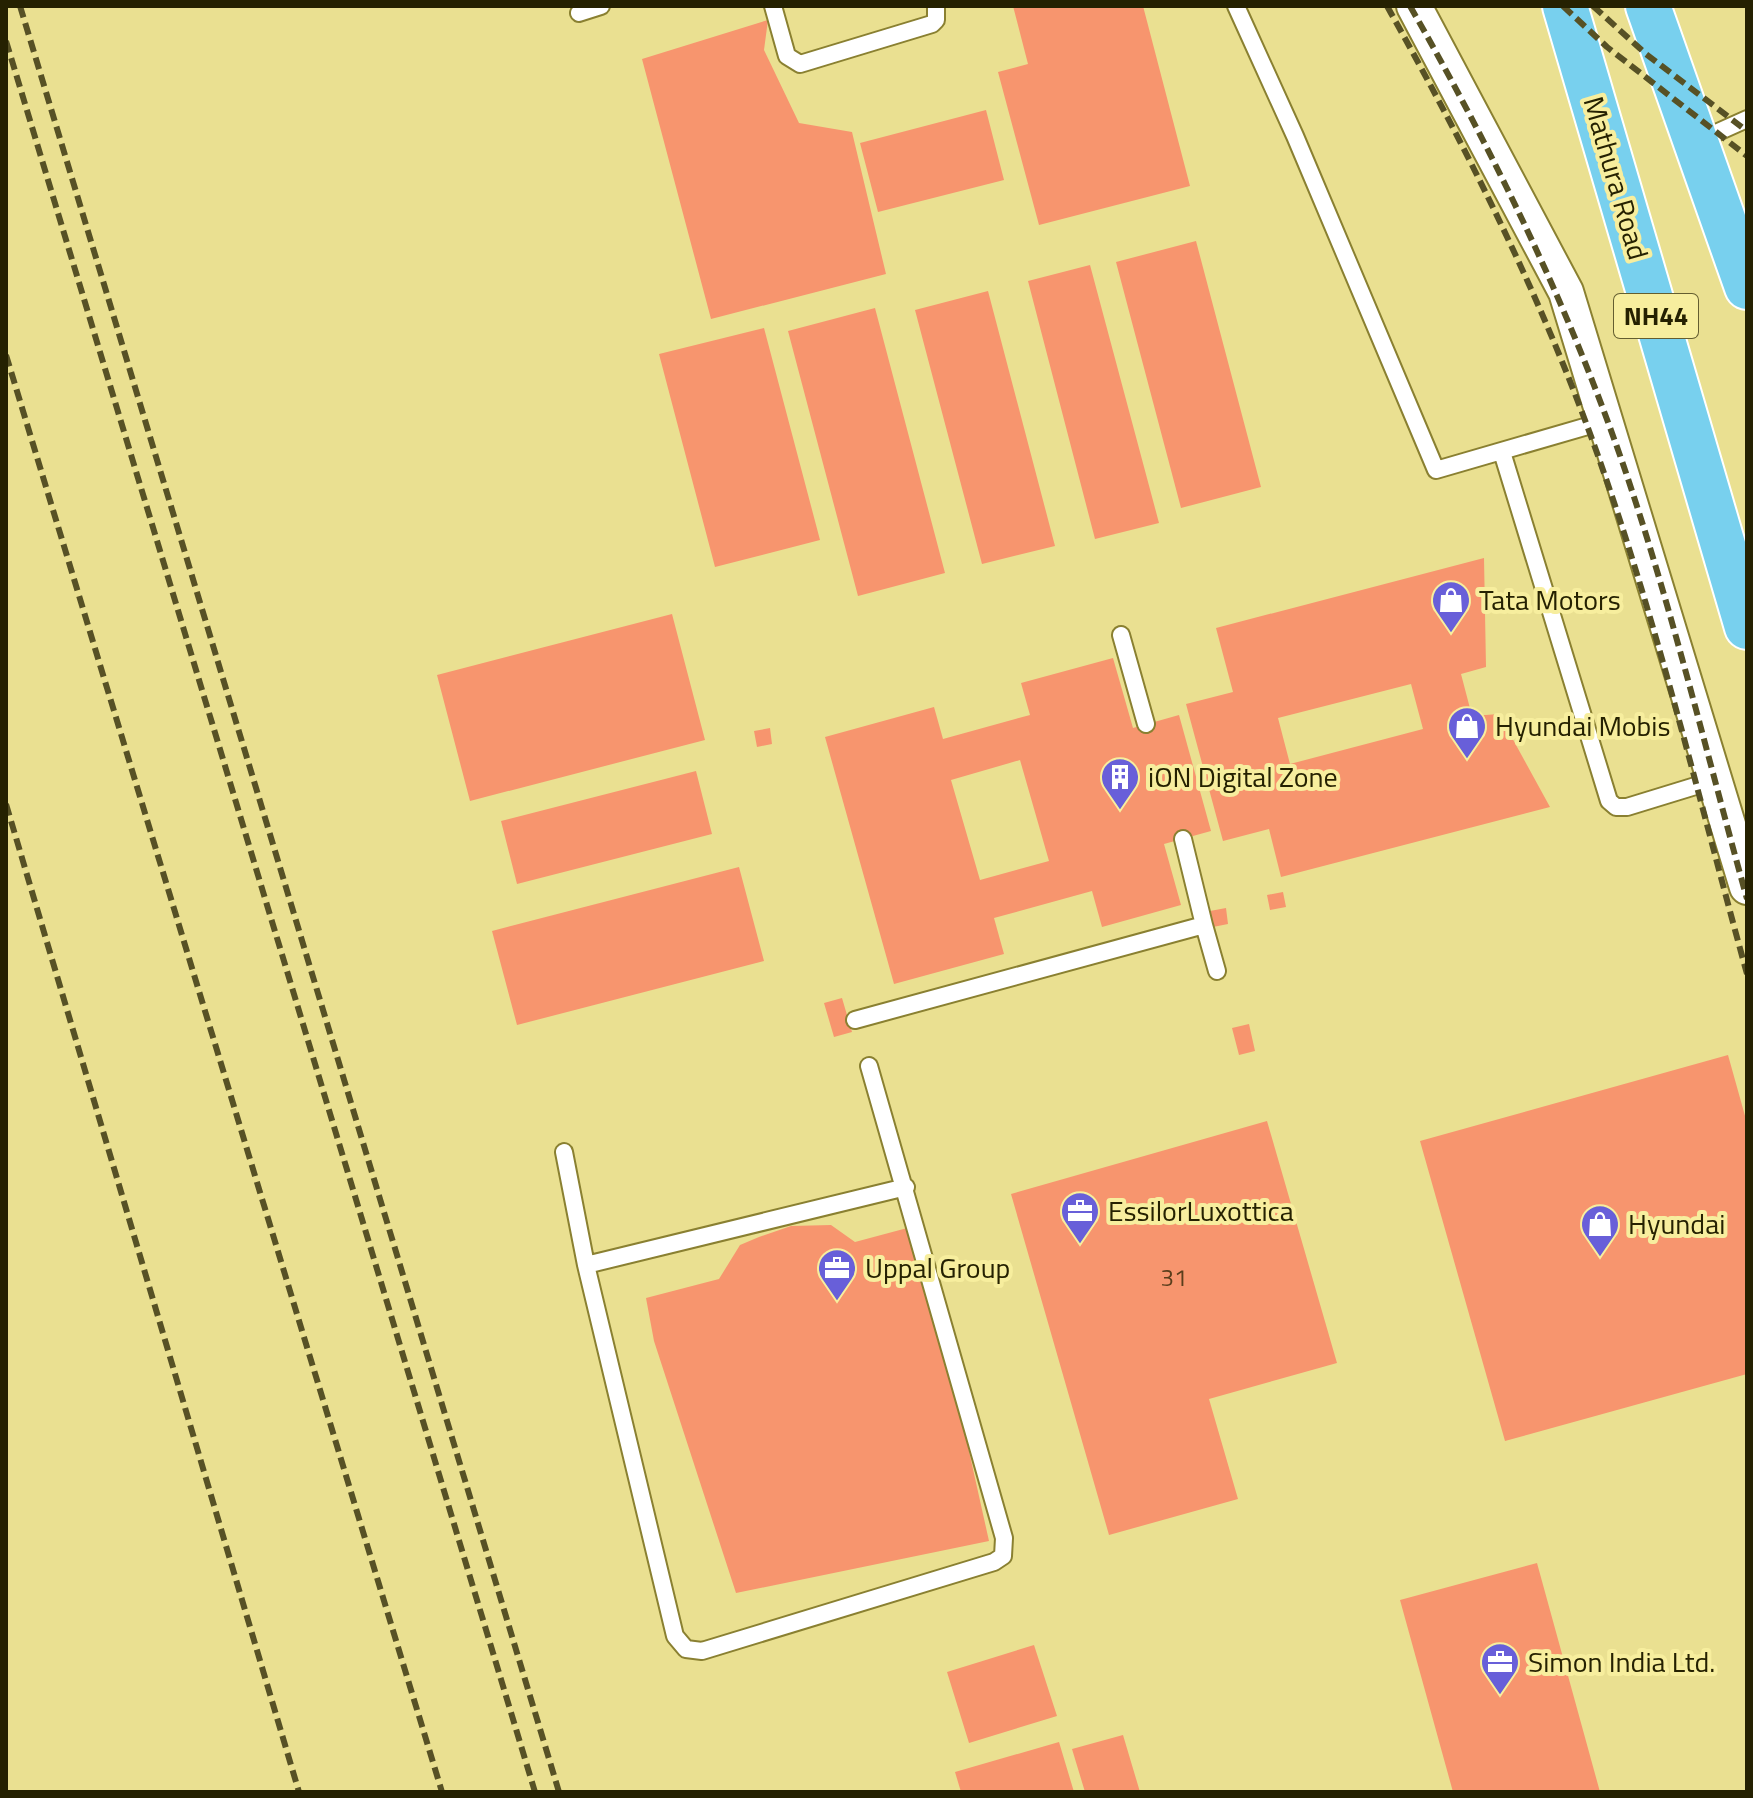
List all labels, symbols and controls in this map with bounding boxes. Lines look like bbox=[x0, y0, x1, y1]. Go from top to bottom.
street label: Mathura Road bbox=[1573, 91, 1660, 264]
road number: NH44 bbox=[1614, 294, 1698, 338]
place label: Tata Motors bbox=[1479, 578, 1621, 621]
shop icon: Tata Motors bbox=[1430, 579, 1472, 634]
place label: Hyundai Mobis bbox=[1495, 704, 1671, 747]
shop icon: Hyundai Mobis bbox=[1446, 705, 1488, 760]
place label: iON Digital Zone bbox=[1148, 755, 1338, 798]
building icon: iON Digital Zone bbox=[1099, 756, 1141, 811]
place label: EssilorLuxottica bbox=[1108, 1189, 1294, 1232]
office icon: EssilorLuxottica bbox=[1059, 1190, 1101, 1245]
place label: Hyundai bbox=[1628, 1202, 1725, 1245]
shop icon: Hyundai bbox=[1579, 1203, 1621, 1258]
place label: Uppal Group bbox=[865, 1246, 1010, 1289]
office icon: Uppal Group bbox=[816, 1247, 858, 1302]
house number: 31 bbox=[1161, 1259, 1187, 1295]
place label: Simon India Ltd. bbox=[1528, 1640, 1715, 1683]
office icon: Simon India Ltd. bbox=[1479, 1641, 1521, 1696]

